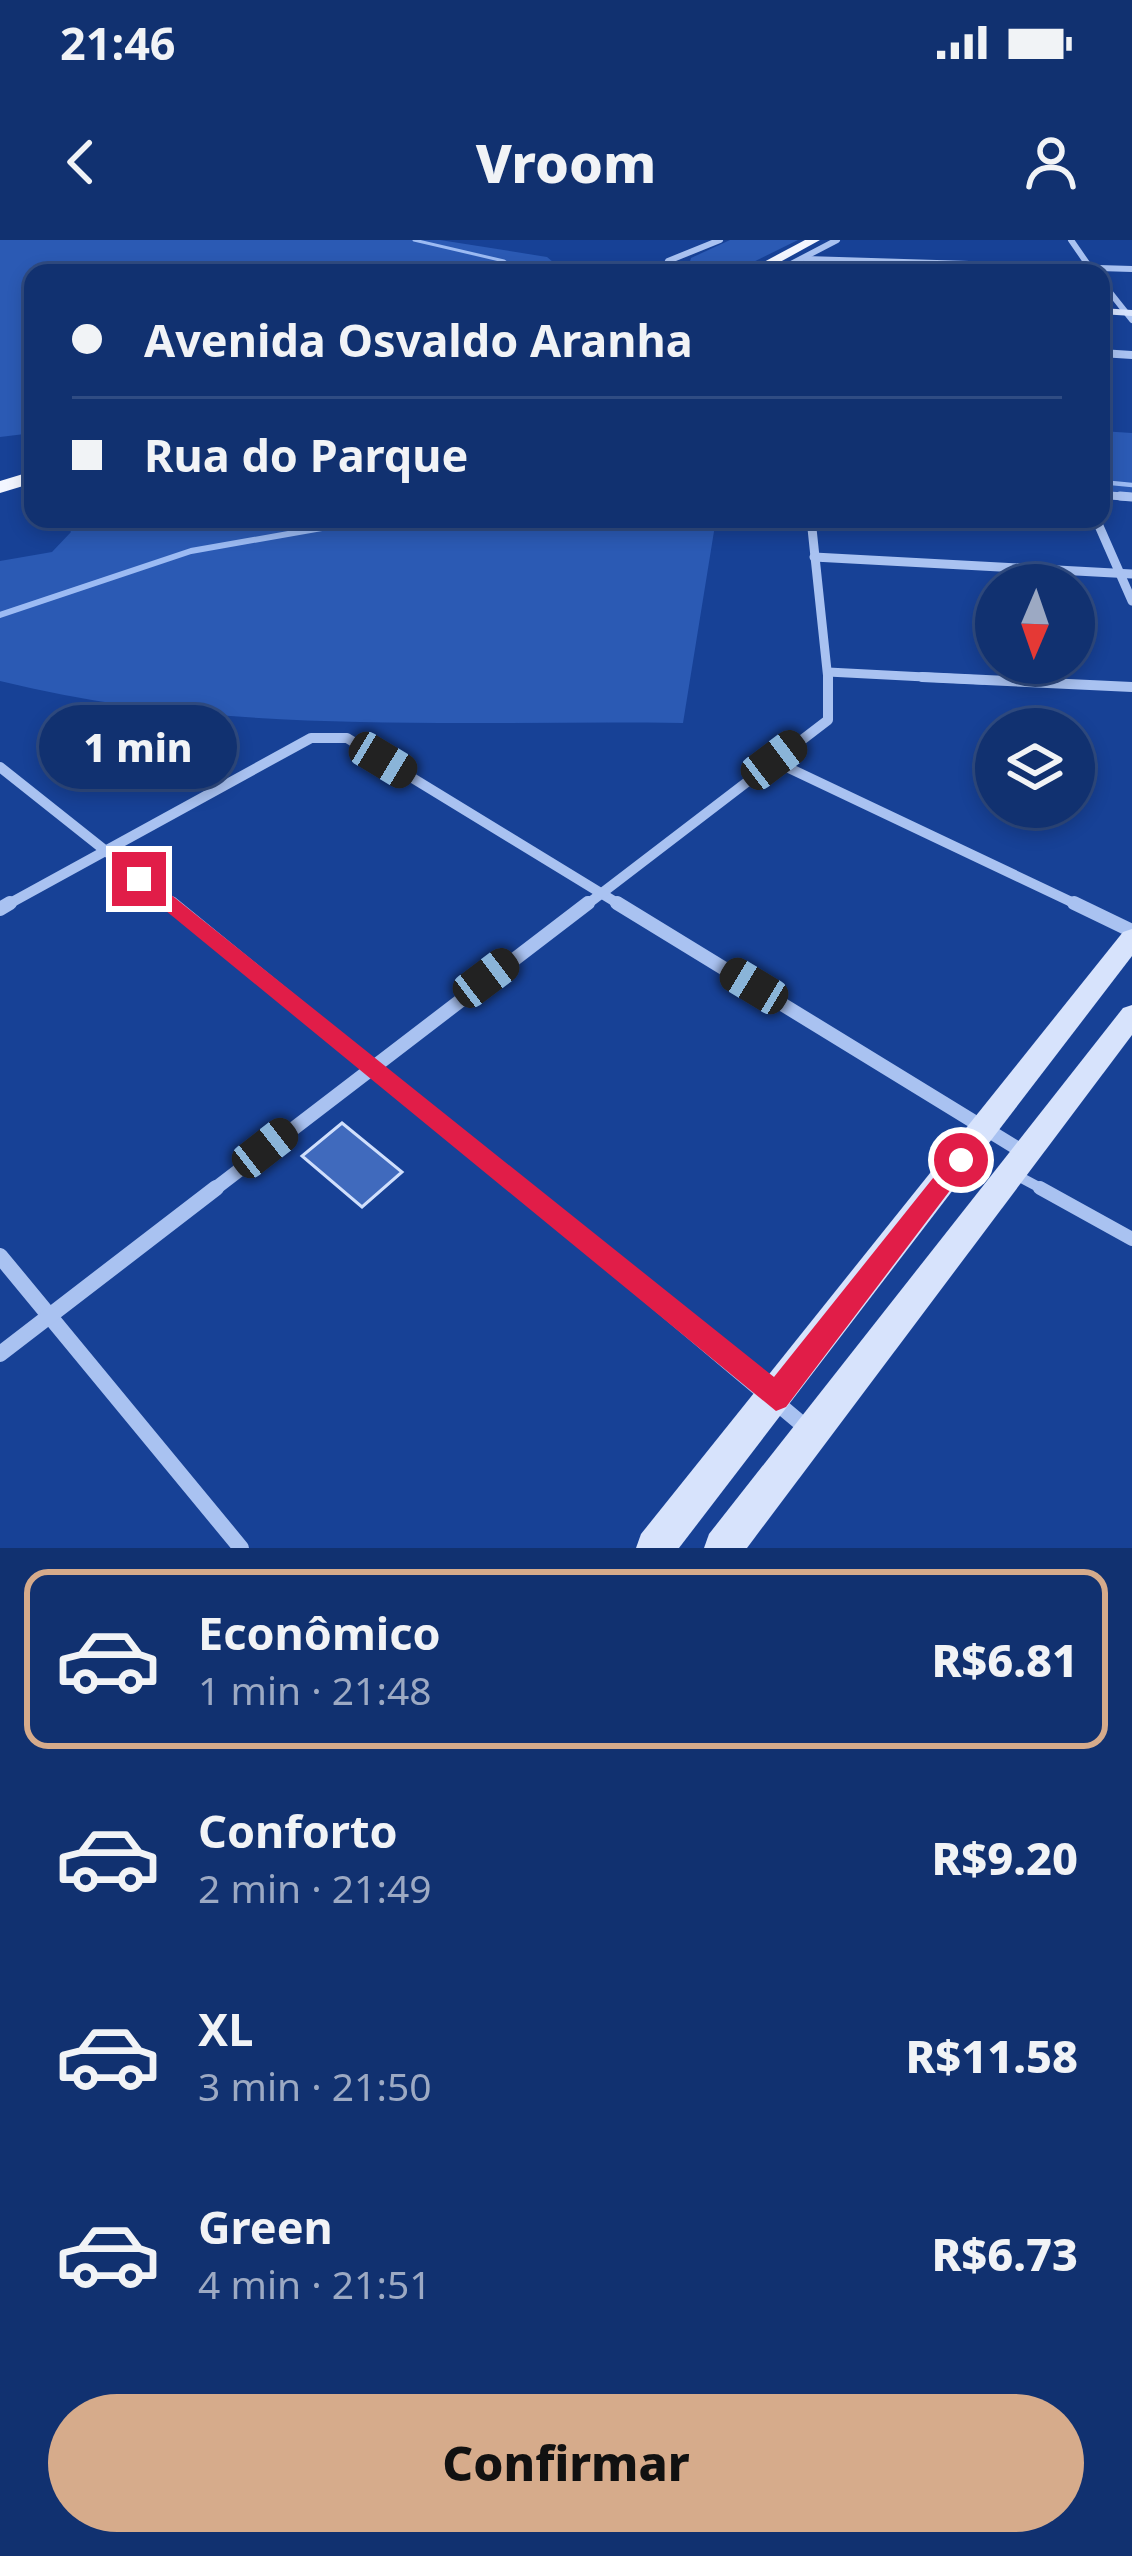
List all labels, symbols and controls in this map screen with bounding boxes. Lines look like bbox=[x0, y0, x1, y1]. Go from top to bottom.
text: 21:46 bbox=[60, 12, 176, 73]
text: Vroom bbox=[476, 125, 656, 199]
icon: back bbox=[48, 129, 114, 195]
icon: person bbox=[1018, 129, 1084, 195]
text: Avenida Osvaldo Aranha bbox=[144, 309, 693, 370]
text: Rua do Parque bbox=[144, 424, 468, 485]
north arrow bbox=[975, 564, 1095, 684]
map controls bbox=[975, 564, 1095, 828]
callout: 1 min bbox=[40, 705, 238, 789]
button: layers bbox=[975, 708, 1095, 828]
text: 1 min bbox=[84, 720, 192, 773]
car bbox=[734, 724, 814, 796]
car bbox=[343, 726, 423, 794]
route end bbox=[112, 852, 166, 906]
car bbox=[446, 942, 526, 1014]
car bbox=[714, 952, 794, 1020]
car bbox=[226, 1112, 304, 1184]
route start bbox=[934, 1133, 988, 1187]
text: Econômico bbox=[198, 1602, 441, 1663]
icon: car bbox=[54, 1605, 162, 1713]
text: R$6.81 bbox=[931, 1629, 1078, 1690]
text: 1 min · 21:48 bbox=[198, 1663, 432, 1716]
text: Conforto bbox=[198, 1800, 398, 1861]
icon: car bbox=[54, 1803, 162, 1911]
text: R$9.20 bbox=[931, 1827, 1078, 1888]
text: 2 min · 21:49 bbox=[198, 1861, 432, 1914]
text: XL bbox=[198, 1998, 253, 2059]
icon: car bbox=[54, 2001, 162, 2109]
text: R$11.58 bbox=[905, 2025, 1078, 2086]
text: 3 min · 21:50 bbox=[198, 2059, 432, 2112]
text: Green bbox=[198, 2196, 333, 2257]
icon: car bbox=[54, 2199, 162, 2307]
text: R$6.73 bbox=[931, 2223, 1078, 2284]
text: 4 min · 21:51 bbox=[198, 2257, 432, 2310]
button: Confirmar bbox=[48, 2394, 1084, 2532]

